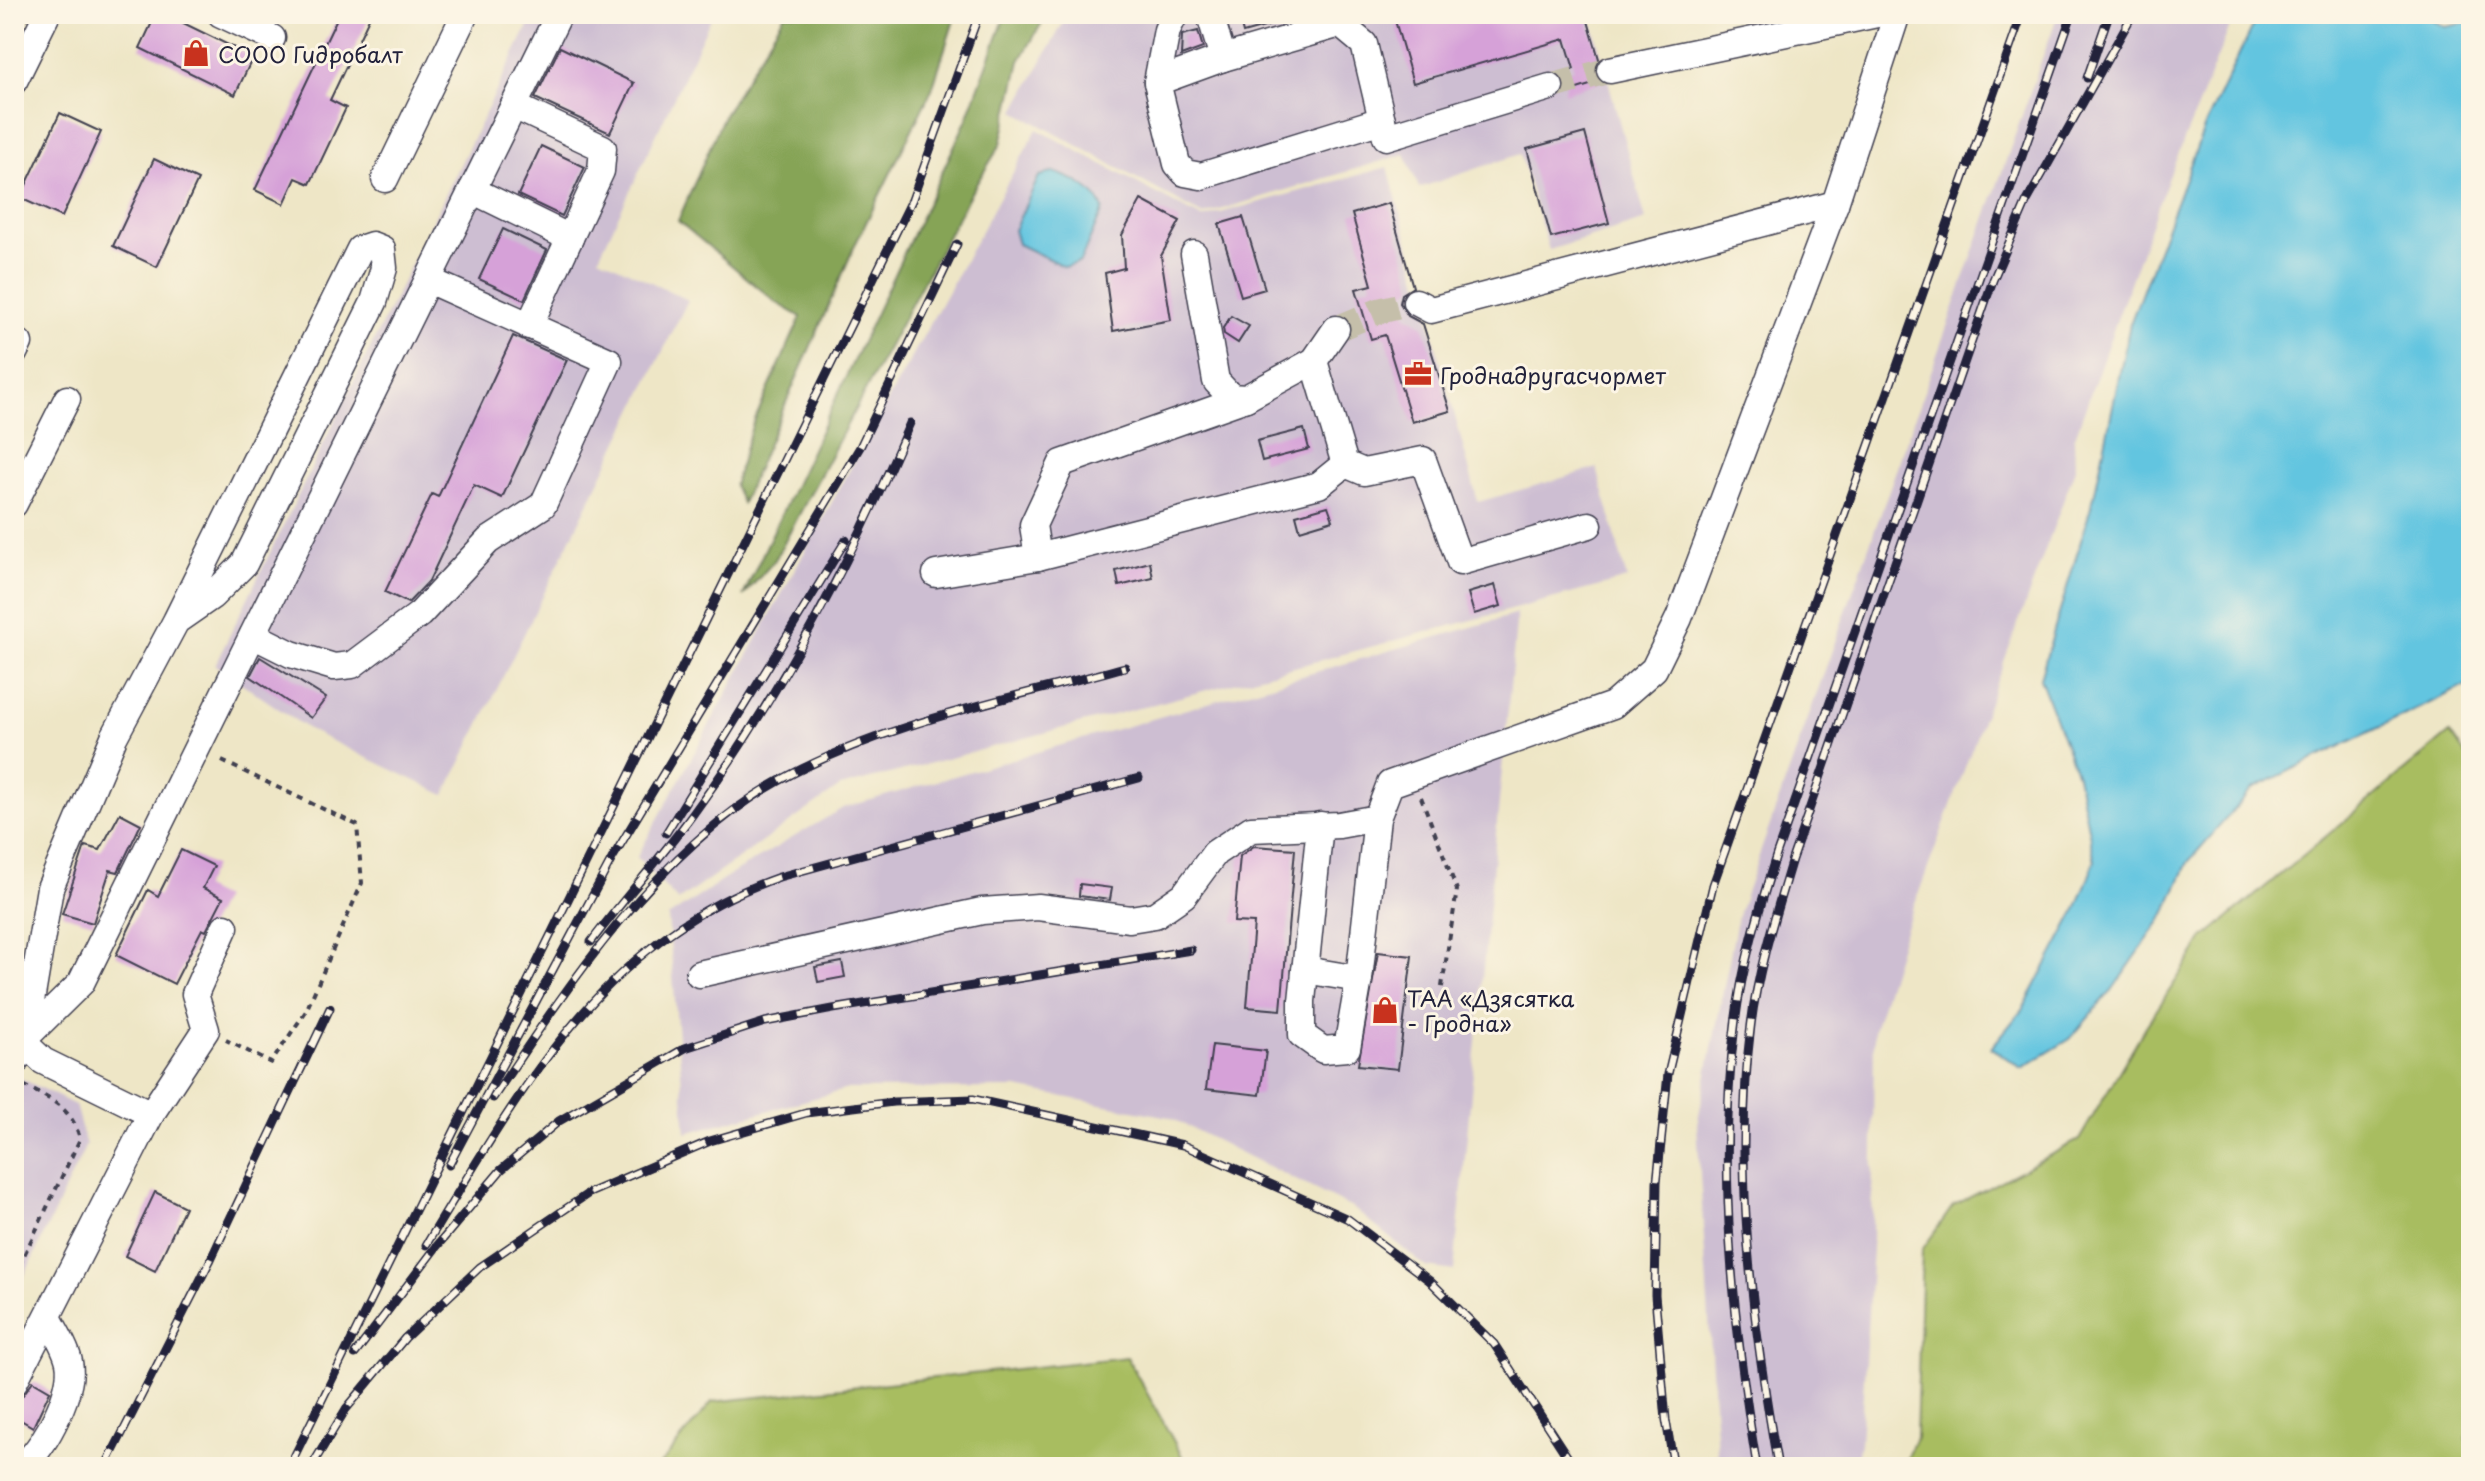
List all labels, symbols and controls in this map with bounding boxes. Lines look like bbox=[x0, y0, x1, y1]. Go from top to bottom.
place label: СООО Гидробалт bbox=[218, 37, 403, 70]
shop icon: СООО Гидробалт bbox=[181, 38, 211, 68]
place label: Гроднадругасчормет bbox=[1440, 358, 1666, 391]
office icon: Гроднадругасчормет bbox=[1403, 359, 1433, 389]
place label: ТАА «Дзясятка - Гродна» bbox=[1407, 981, 1575, 1039]
shop icon: ТАА «Дзясятка - Гродна» bbox=[1370, 995, 1400, 1025]

